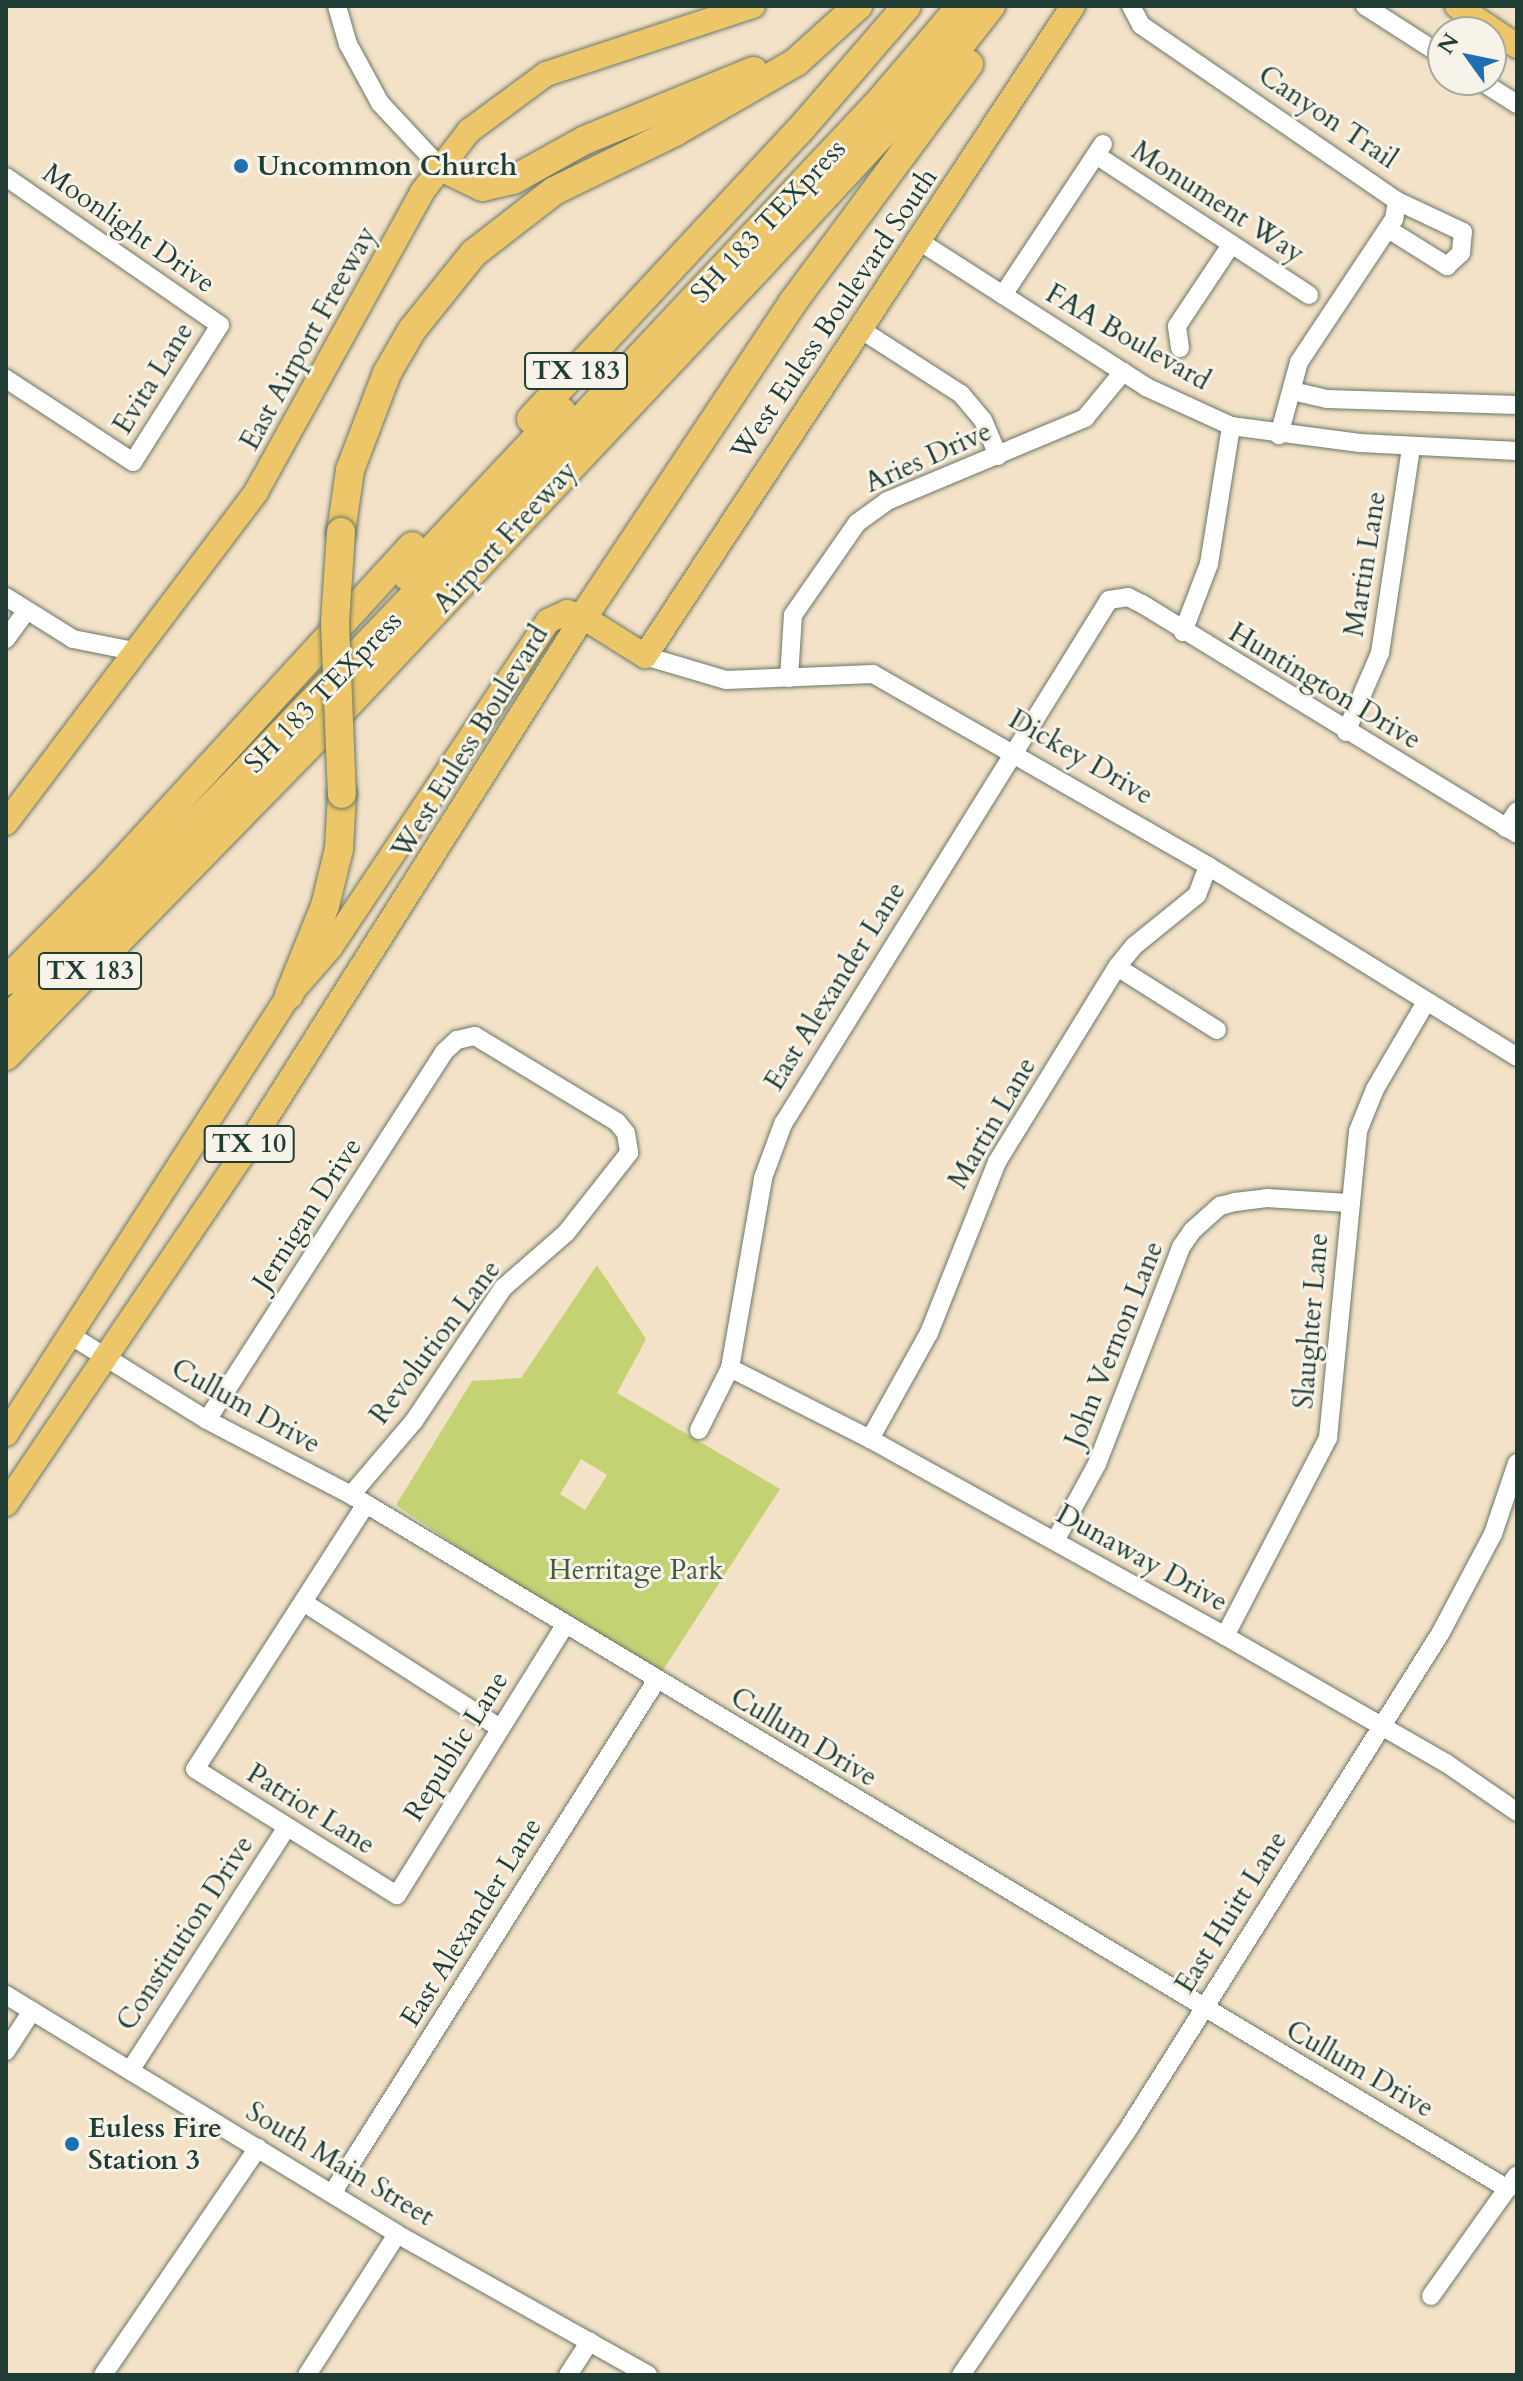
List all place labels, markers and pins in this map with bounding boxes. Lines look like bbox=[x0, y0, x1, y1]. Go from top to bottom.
place label: Uncommon Church bbox=[257, 149, 517, 183]
marker: Uncommon Church bbox=[232, 157, 250, 175]
place label: Euless Fire Station 3 bbox=[88, 2111, 222, 2177]
marker: Euless Fire Station 3 bbox=[63, 2135, 81, 2153]

